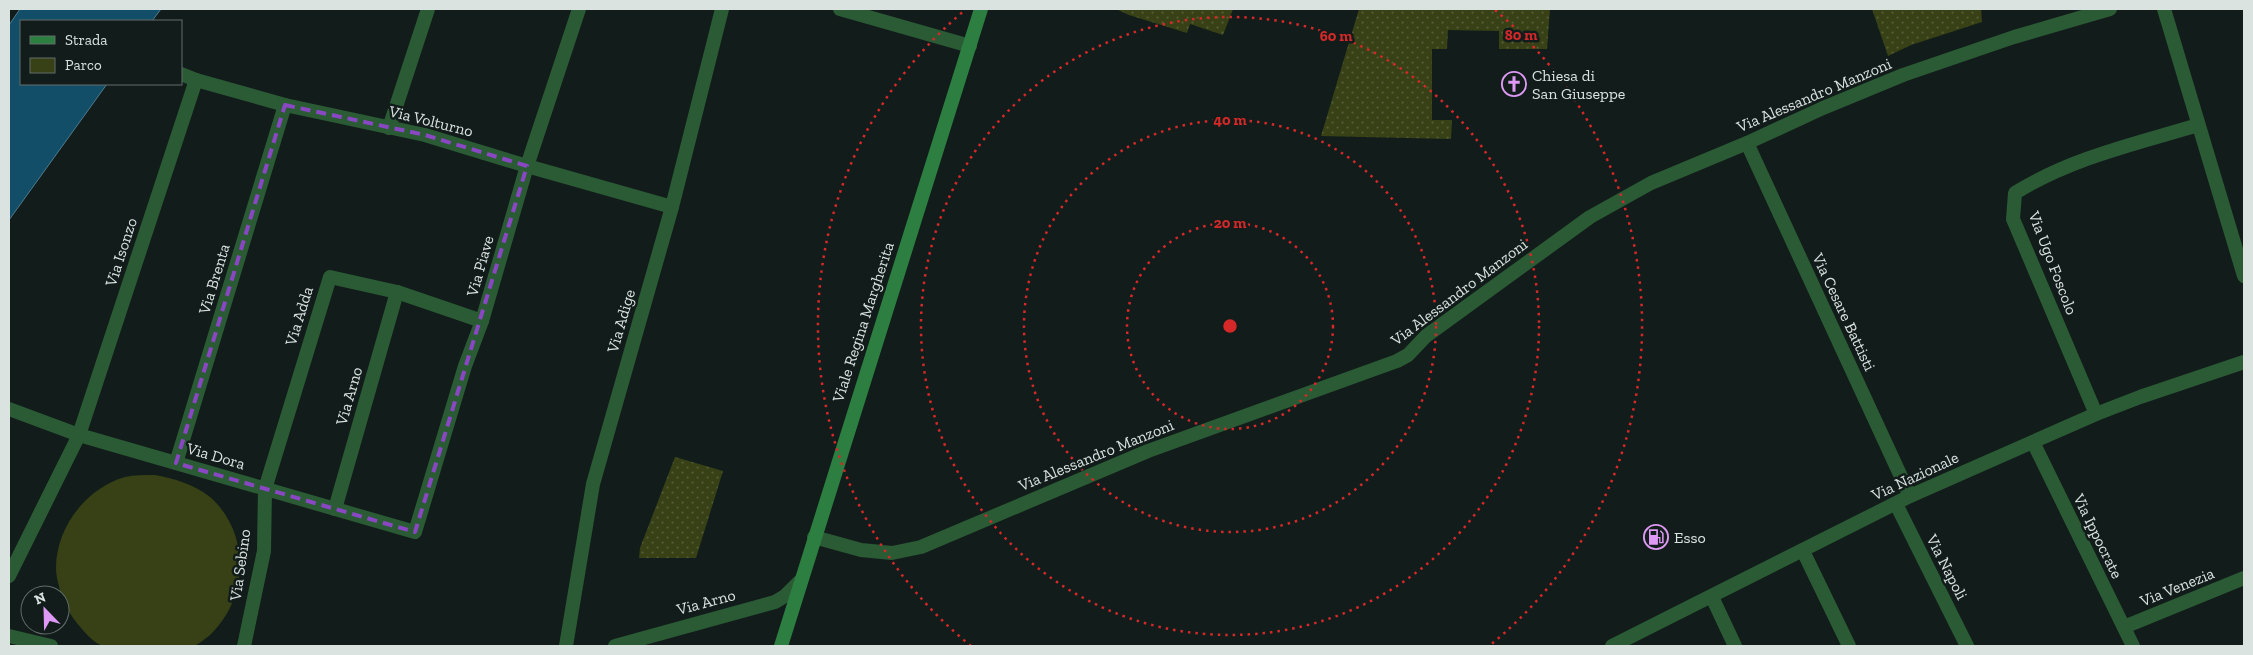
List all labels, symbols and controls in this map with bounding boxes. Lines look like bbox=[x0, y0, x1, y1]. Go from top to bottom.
legend bbox=[20, 20, 182, 85]
text: 80 m bbox=[1505, 26, 1537, 44]
text: 60 m bbox=[1320, 27, 1352, 45]
text: Strada bbox=[65, 31, 108, 49]
street label: Via Alessandro Manzoni bbox=[1733, 54, 1895, 137]
text: Parco bbox=[65, 56, 102, 74]
place label: Chiesa di San Giuseppe bbox=[1532, 66, 1625, 103]
church icon: Chiesa di San Giuseppe bbox=[1501, 71, 1527, 97]
street label: Via Volturno bbox=[386, 101, 475, 141]
text: 40 m bbox=[1213, 111, 1247, 129]
street label: Via Ugo Foscolo bbox=[2024, 208, 2081, 317]
text: 20 m bbox=[1214, 214, 1246, 232]
street label: Via Isonzo bbox=[101, 215, 141, 290]
street label: Via Piave bbox=[462, 233, 498, 300]
street label: Via Alessandro Manzoni bbox=[1386, 234, 1531, 350]
street label: Viale Regina Margherita bbox=[828, 239, 898, 405]
street label: Via Brenta bbox=[194, 241, 234, 317]
street label: Via Cesare Battisti bbox=[1808, 249, 1880, 374]
street label: Via Adda bbox=[281, 284, 317, 349]
street label: Via Adige bbox=[603, 287, 639, 356]
centre of rings bbox=[1221, 317, 1239, 335]
street label: Via Arno bbox=[331, 365, 366, 428]
street label: Via Alessandro Manzoni bbox=[1015, 415, 1177, 495]
street label: Via Dora bbox=[184, 438, 248, 473]
street label: Via Nazionale bbox=[1868, 448, 1962, 505]
street label: Via Ippocrate bbox=[2069, 490, 2127, 581]
fuel station icon: Esso bbox=[1643, 524, 1669, 550]
street label: Via Sebino bbox=[225, 528, 254, 603]
place label: Esso bbox=[1674, 528, 1706, 547]
street label: Via Napoli bbox=[1922, 530, 1972, 603]
street label: Via Venezia bbox=[2136, 563, 2217, 611]
north arrow bbox=[20, 585, 70, 635]
street label: Via Arno bbox=[674, 585, 737, 619]
text: N bbox=[32, 588, 49, 608]

